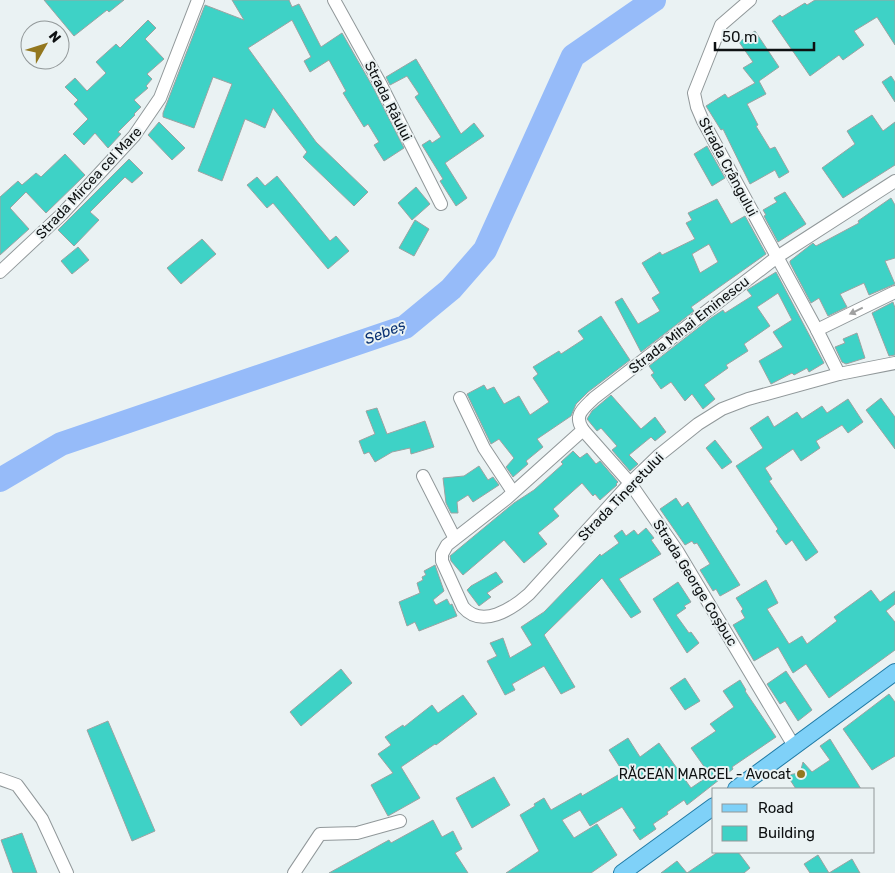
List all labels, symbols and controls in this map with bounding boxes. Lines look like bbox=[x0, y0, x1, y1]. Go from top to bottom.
north arrow bbox=[20, 20, 70, 70]
scale bar bbox=[715, 20, 814, 52]
text: N bbox=[45, 28, 64, 46]
text: 50 m bbox=[722, 28, 757, 46]
street label: Strada Râului bbox=[361, 58, 415, 144]
street label: Strada Crângului bbox=[695, 115, 761, 219]
street label: Strada Mircea cel Mare bbox=[33, 123, 146, 243]
street label: Strada Mihai Eminescu bbox=[625, 273, 753, 377]
one-way arrow bbox=[849, 307, 863, 315]
water label: Sebeș bbox=[362, 316, 408, 348]
street label: Strada Tineretului bbox=[575, 449, 667, 545]
street label: Strada George Coșbuc bbox=[649, 517, 741, 650]
place label: RĂCEAN MARCEL - Avocat bbox=[619, 765, 792, 783]
marker: RĂCEAN MARCEL - Avocat bbox=[795, 768, 807, 780]
legend bbox=[712, 788, 875, 853]
text: Road bbox=[758, 799, 794, 817]
text: Building bbox=[758, 824, 815, 842]

